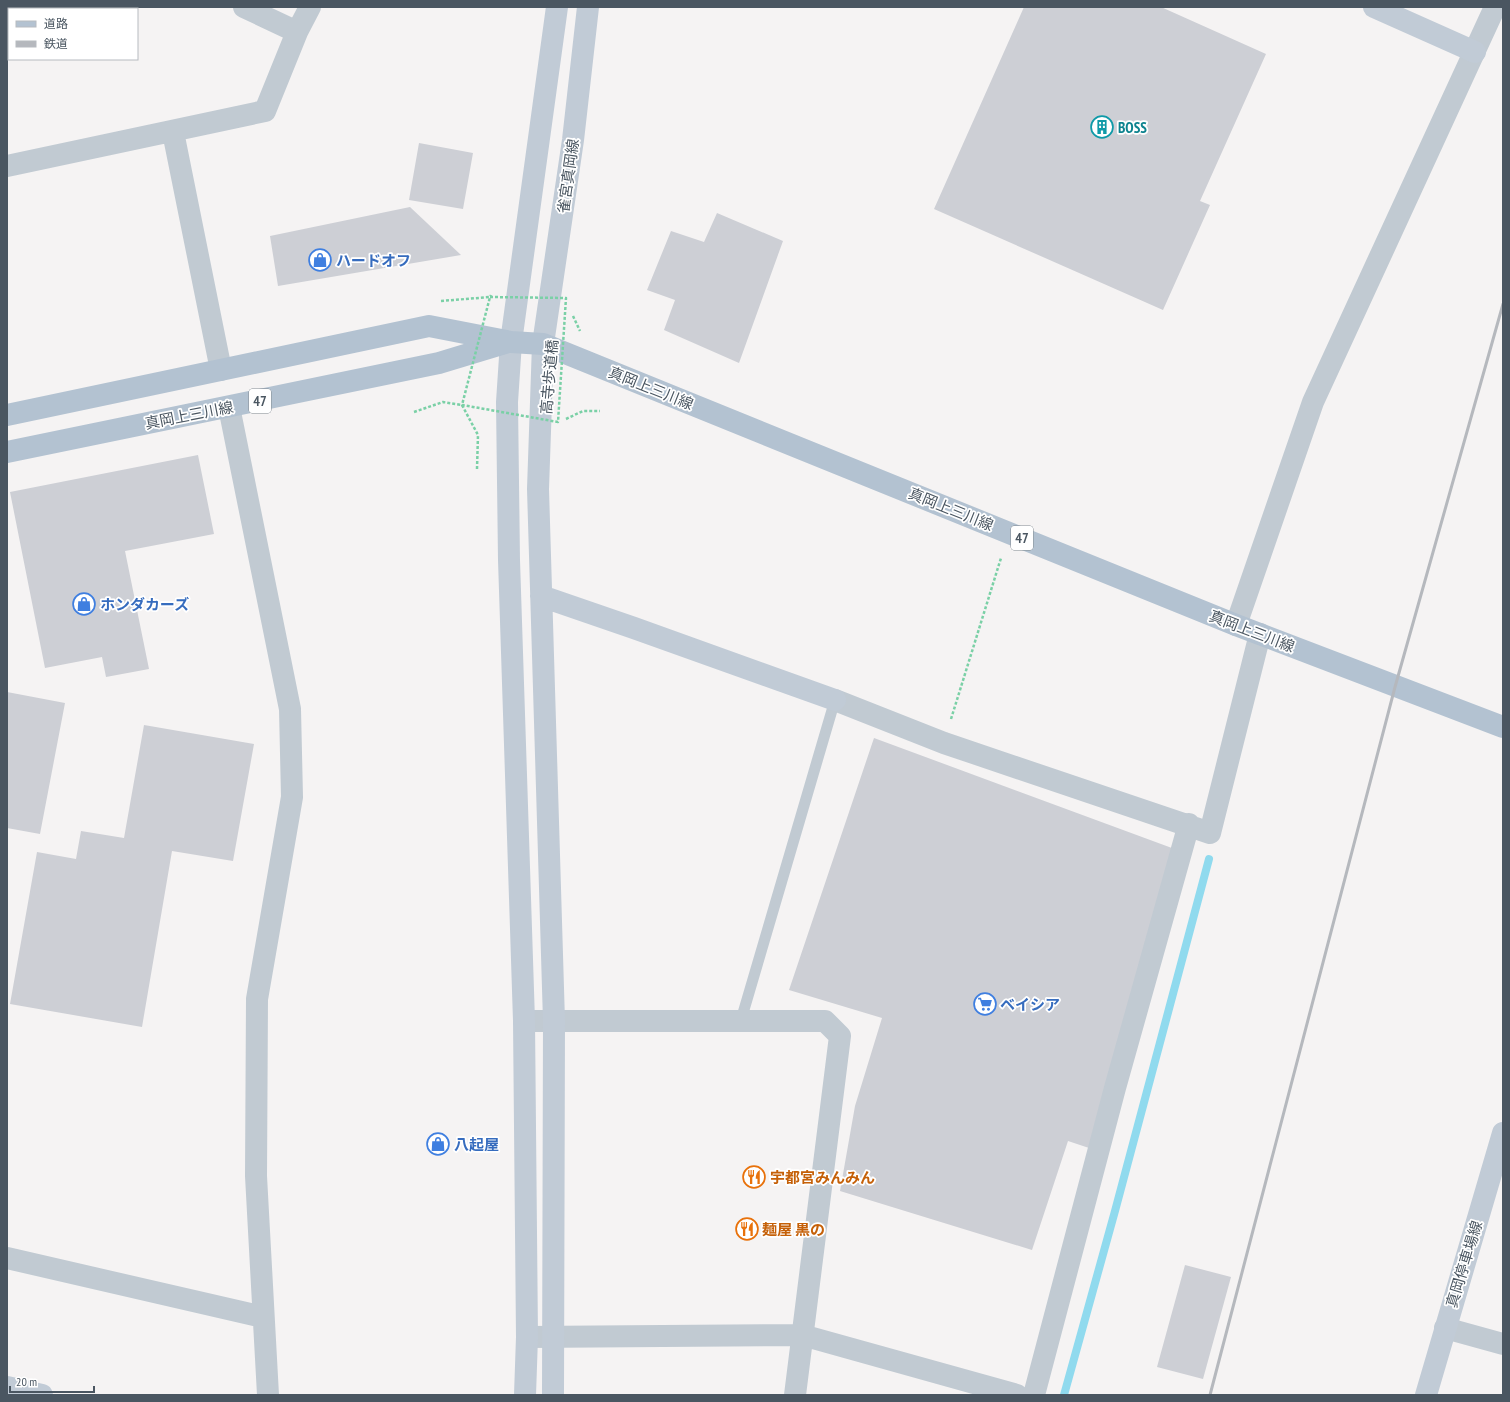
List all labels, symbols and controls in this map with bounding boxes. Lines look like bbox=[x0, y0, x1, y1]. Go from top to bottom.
legend bbox=[8, 8, 138, 60]
text: 道路 bbox=[44, 16, 68, 31]
text: 鉄道 bbox=[44, 36, 68, 51]
building icon: BOSS bbox=[1089, 114, 1115, 140]
place label: BOSS bbox=[1118, 118, 1147, 137]
street label: 雀宮真岡線 bbox=[553, 138, 583, 214]
shop icon: ハードオフ bbox=[307, 247, 333, 273]
place label: ハードオフ bbox=[336, 251, 411, 270]
street label: 高寺歩道橋 bbox=[536, 339, 562, 415]
street label: 真岡上三川線 bbox=[606, 362, 696, 414]
road number: 47 bbox=[249, 389, 271, 413]
street label: 真岡上三川線 bbox=[143, 397, 235, 433]
street label: 真岡上三川線 bbox=[906, 483, 996, 535]
road number: 47 bbox=[1011, 526, 1033, 550]
shop icon: ホンダカーズ bbox=[71, 591, 97, 617]
place label: ホンダカーズ bbox=[100, 595, 189, 614]
street label: 真岡上三川線 bbox=[1207, 606, 1297, 656]
supermarket icon: ベイシア bbox=[972, 991, 998, 1017]
place label: ベイシア bbox=[1000, 995, 1060, 1014]
shop icon: 八起屋 bbox=[425, 1131, 451, 1157]
place label: 八起屋 bbox=[454, 1135, 499, 1154]
restaurant icon: 宇都宮みんみん bbox=[741, 1164, 767, 1190]
place label: 宇都宮みんみん bbox=[770, 1168, 875, 1187]
restaurant icon: 麺屋 黒の bbox=[734, 1216, 760, 1242]
street label: 真岡停車場線 bbox=[1442, 1218, 1486, 1310]
place label: 麺屋 黒の bbox=[762, 1220, 825, 1239]
scale bar bbox=[10, 1368, 94, 1394]
text: 20 m bbox=[16, 1374, 37, 1389]

